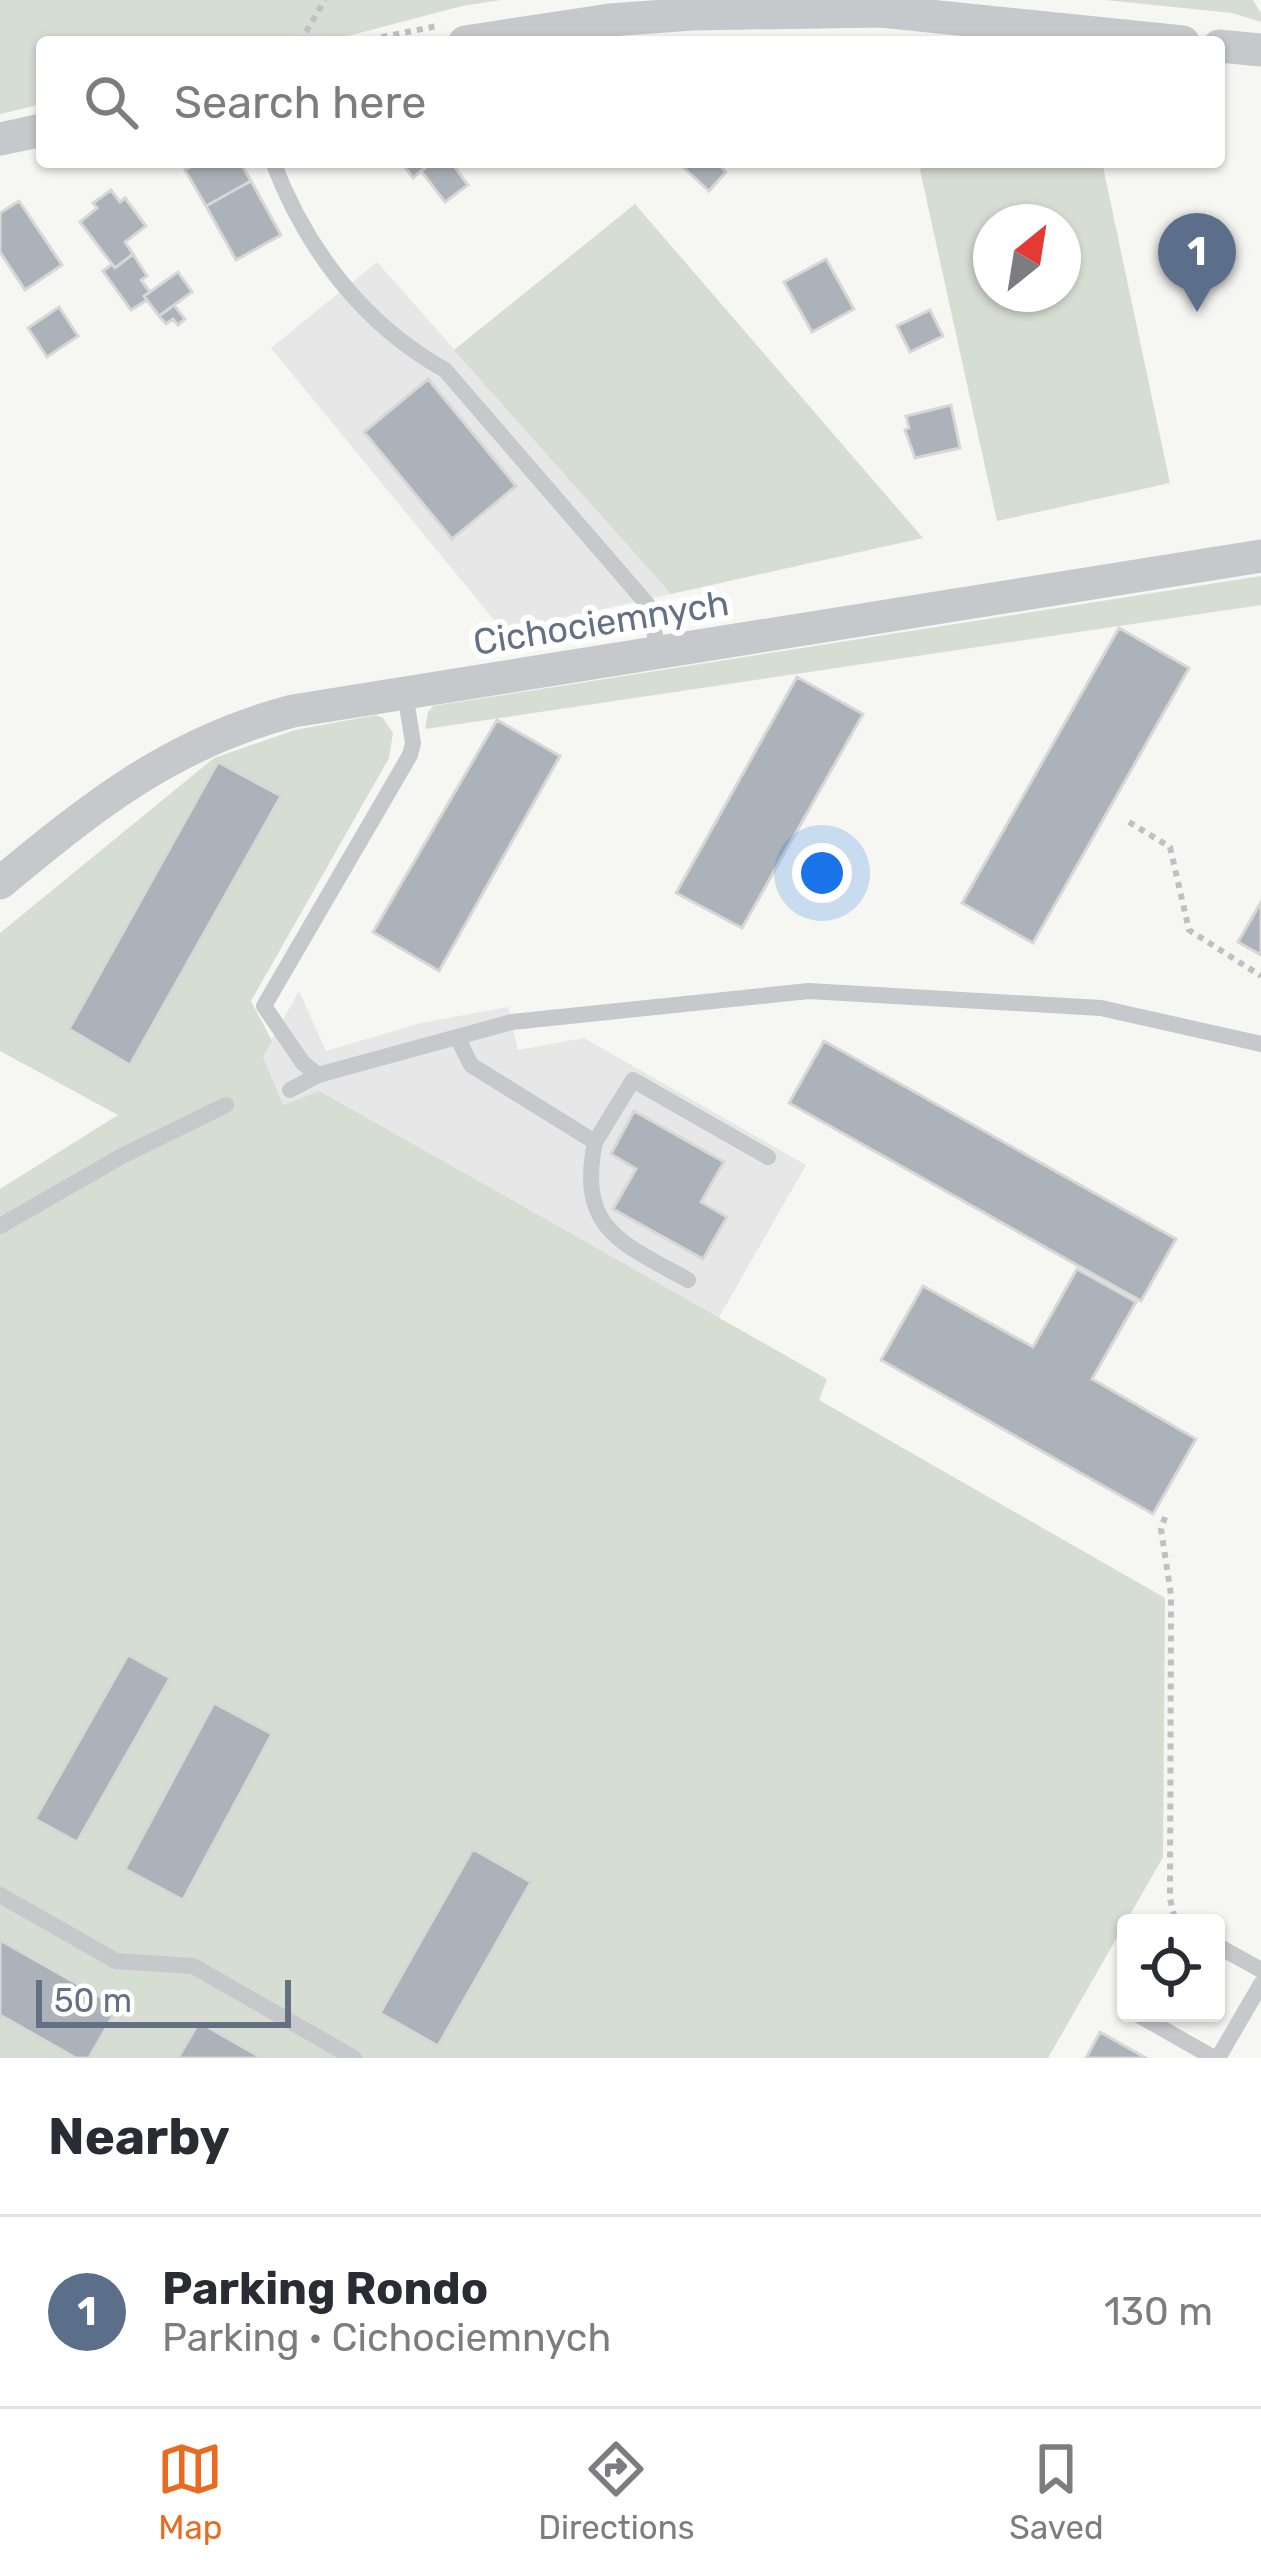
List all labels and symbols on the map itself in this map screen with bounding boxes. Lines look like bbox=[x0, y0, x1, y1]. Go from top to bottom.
north arrow bbox=[973, 204, 1081, 312]
pin: 1 bbox=[1158, 213, 1236, 312]
street label: Cichociemnych bbox=[470, 581, 732, 664]
your location bbox=[792, 843, 852, 903]
scale bar bbox=[36, 1974, 291, 2027]

